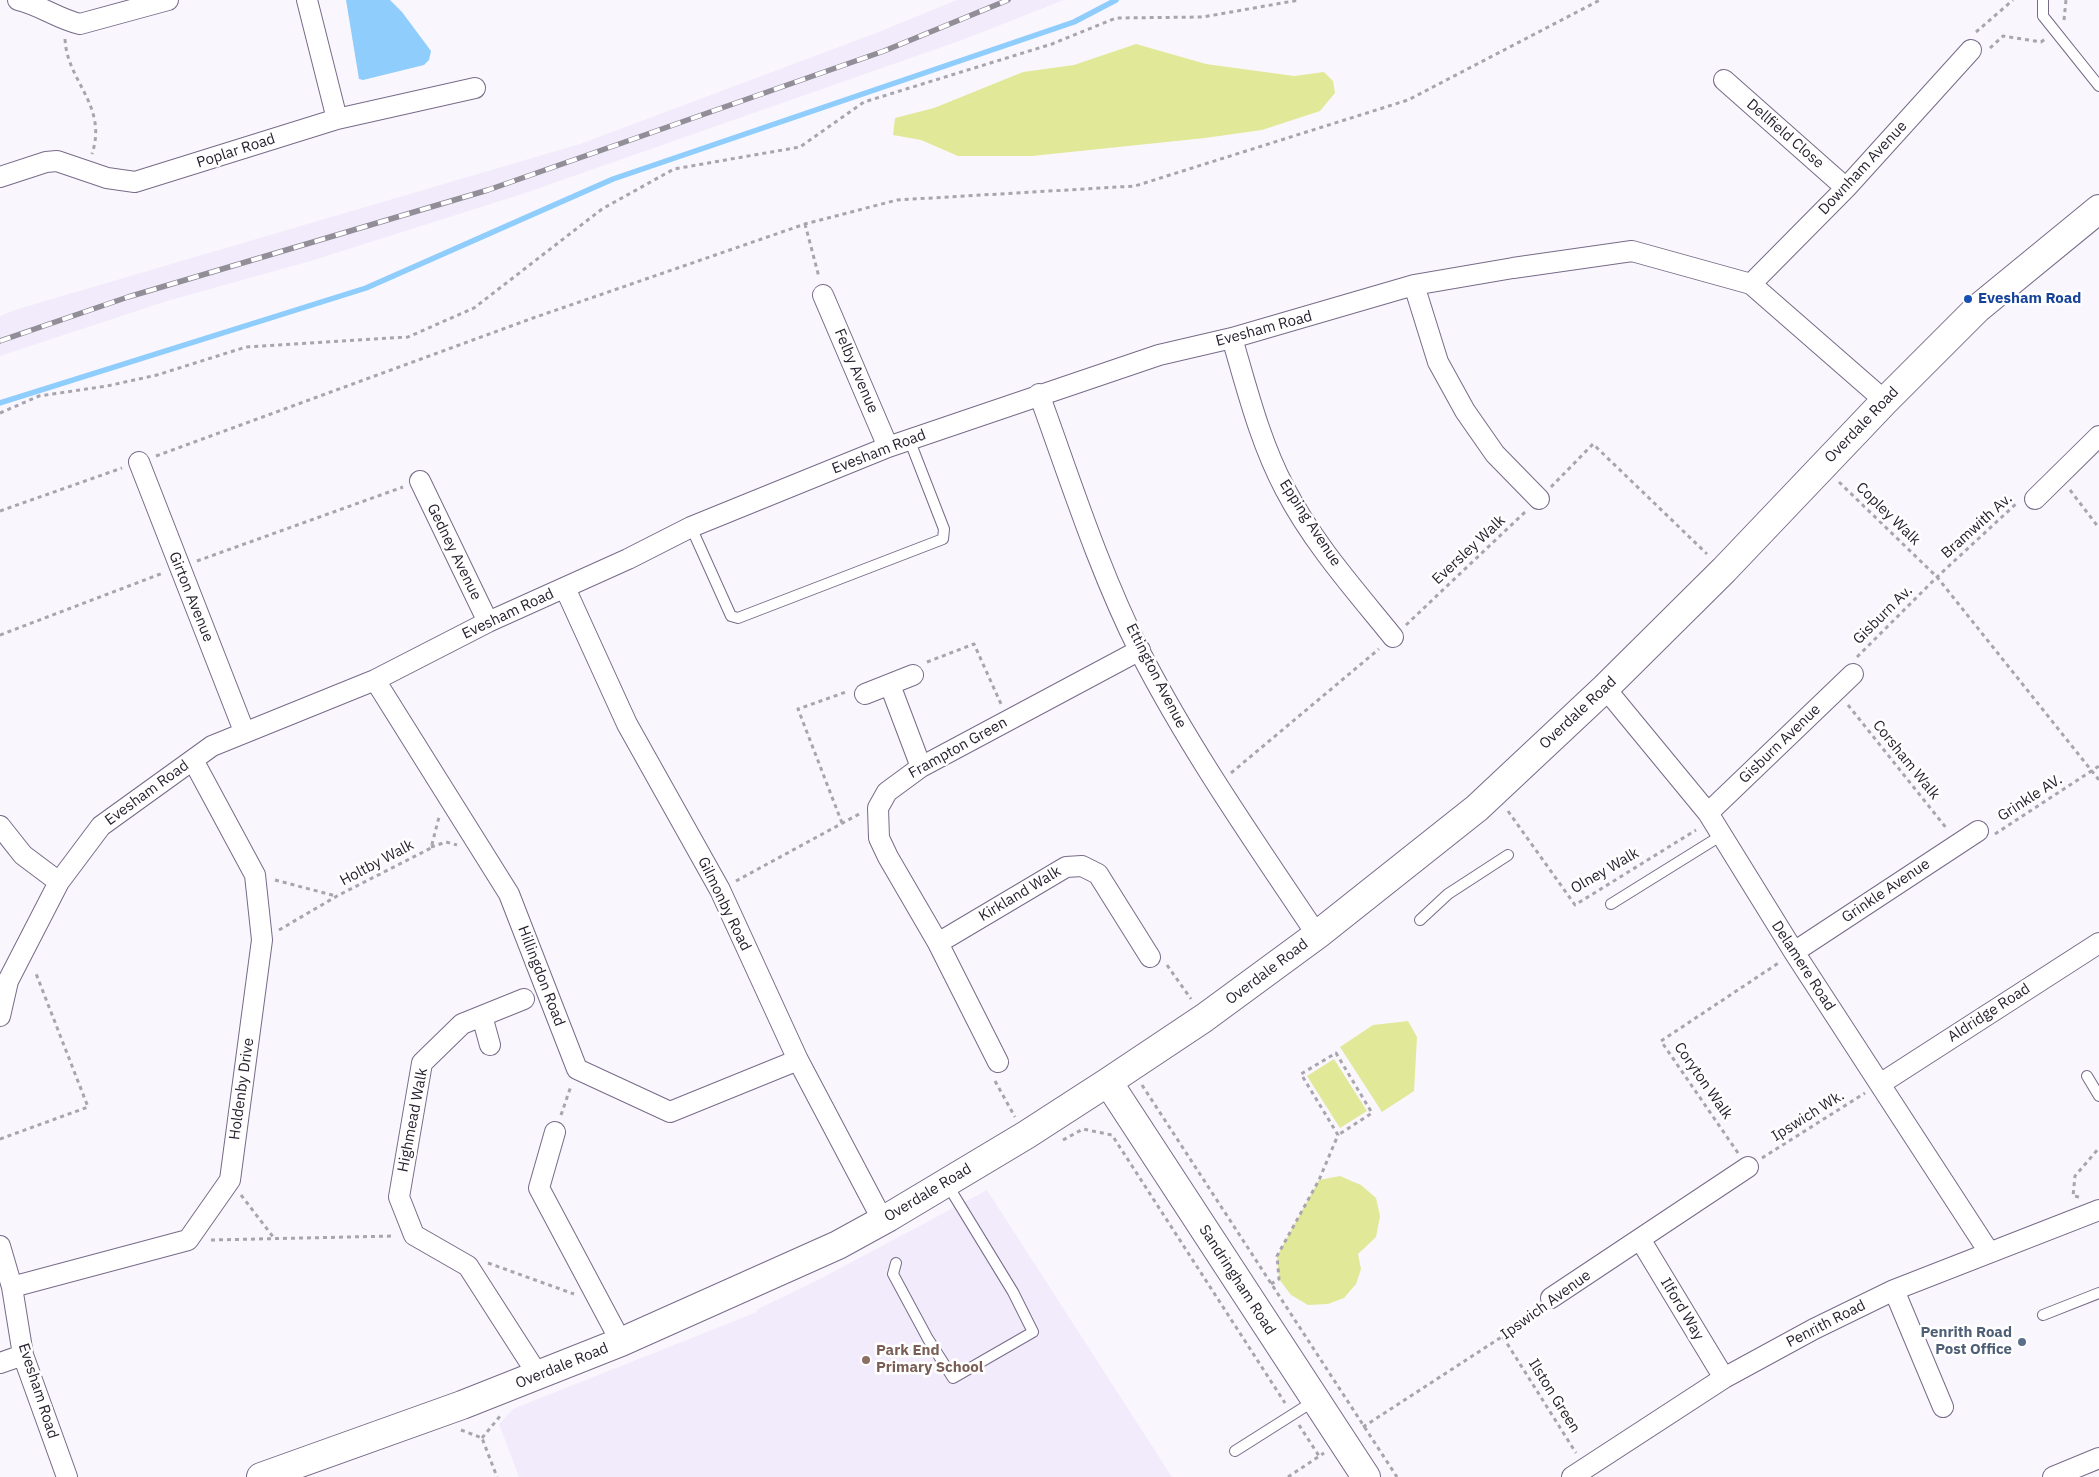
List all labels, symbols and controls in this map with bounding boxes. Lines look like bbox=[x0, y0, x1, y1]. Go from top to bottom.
street label: Dellfield Close bbox=[1743, 95, 1827, 173]
street label: Downham Avenue bbox=[1815, 117, 1911, 219]
street label: Poplar Road bbox=[194, 130, 278, 172]
place label: Evesham Road bbox=[1978, 290, 2081, 308]
marker: Evesham Road bbox=[1962, 293, 1974, 305]
street label: Evesham Road bbox=[1214, 307, 1314, 351]
street label: Felby Avenue bbox=[830, 326, 882, 416]
street label: Overdale Road bbox=[1821, 383, 1903, 467]
street label: Evesham Road bbox=[829, 426, 929, 478]
street label: Epping Avenue bbox=[1275, 476, 1345, 570]
street label: Copley Walk bbox=[1852, 479, 1924, 549]
street label: Bramwith Av. bbox=[1938, 490, 2016, 562]
street label: Gedney Avenue bbox=[423, 501, 485, 603]
street label: Eversley Walk bbox=[1429, 512, 1509, 588]
street label: Girton Avenue bbox=[165, 549, 217, 645]
street label: Gisburn Av. bbox=[1850, 582, 1916, 648]
street label: Evesham Road bbox=[459, 585, 557, 643]
street label: Ettington Avenue bbox=[1122, 621, 1190, 731]
street label: Overdale Road bbox=[1536, 673, 1620, 753]
street label: Gisburn Avenue bbox=[1735, 701, 1825, 787]
street label: Frampton Green bbox=[906, 714, 1010, 782]
street label: Corsham Walk bbox=[1869, 717, 1943, 803]
street label: Evesham Road bbox=[102, 757, 192, 829]
street label: Grinkle AV. bbox=[1994, 770, 2066, 826]
street label: Holtby Walk bbox=[337, 836, 417, 890]
street label: Olney Walk bbox=[1568, 844, 1642, 898]
street label: Gilmonby Road bbox=[693, 854, 755, 954]
street label: Grinkle Avenue bbox=[1839, 855, 1933, 927]
street label: Kirkland Walk bbox=[976, 862, 1064, 926]
street label: Delamere Road bbox=[1767, 918, 1839, 1014]
street label: Hillingdon Road bbox=[514, 923, 568, 1029]
street label: Overdale Road bbox=[1222, 935, 1312, 1009]
street label: Aldridge Road bbox=[1944, 980, 2034, 1046]
street label: Holdenby Drive bbox=[226, 1037, 258, 1141]
street label: Coryton Walk bbox=[1670, 1039, 1736, 1123]
street label: Highmead Walk bbox=[394, 1066, 432, 1174]
street label: Ipswich Wk. bbox=[1768, 1087, 1848, 1145]
street label: Overdale Road bbox=[881, 1160, 975, 1226]
street label: Sandringham Road bbox=[1195, 1222, 1279, 1338]
street label: Ipswich Avenue bbox=[1497, 1266, 1595, 1344]
street label: Ilford Way bbox=[1656, 1275, 1708, 1343]
street label: Penrith Road bbox=[1783, 1296, 1869, 1352]
place label: Penrith Road Post Office bbox=[1921, 1324, 2012, 1359]
marker: Penrith Road Post Office bbox=[2016, 1336, 2028, 1348]
street label: Overdale Road bbox=[513, 1339, 611, 1393]
street label: Evesham Road bbox=[14, 1341, 62, 1441]
place label: Park End Primary School bbox=[876, 1342, 983, 1377]
marker: Park End Primary School bbox=[860, 1354, 872, 1366]
street label: Ilston Green bbox=[1524, 1356, 1584, 1436]

